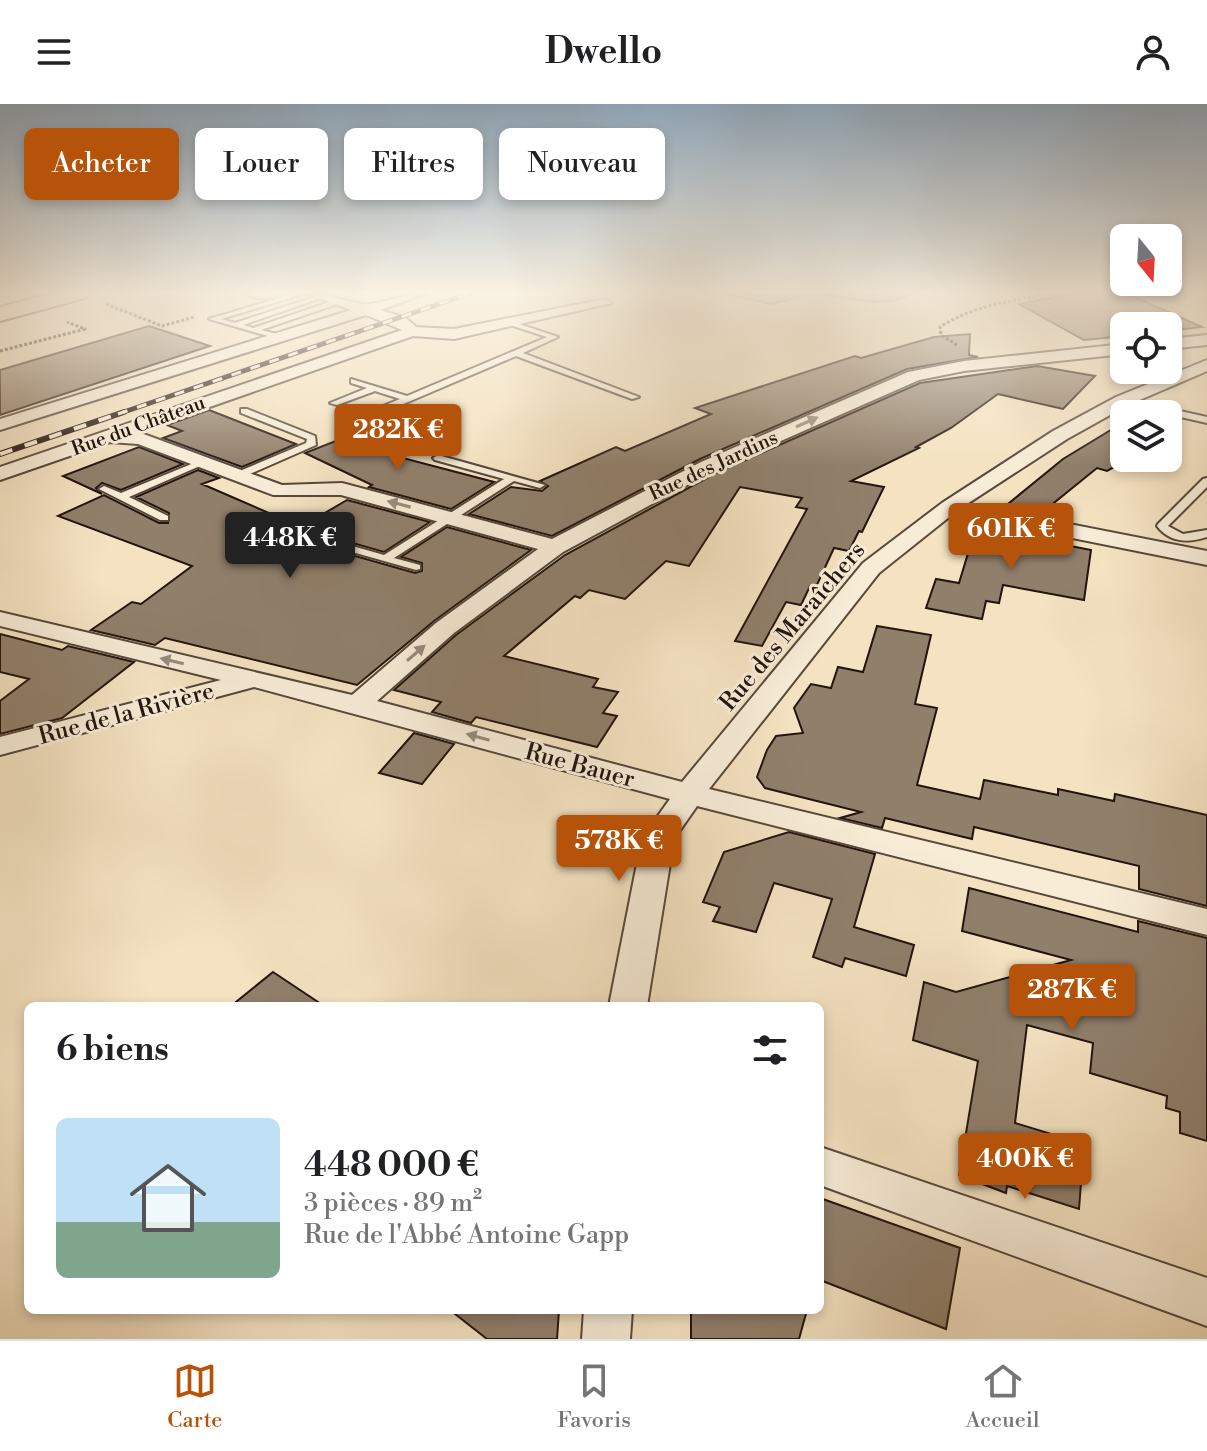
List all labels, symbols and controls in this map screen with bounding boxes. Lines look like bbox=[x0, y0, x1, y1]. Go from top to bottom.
icon: menu bbox=[32, 30, 76, 74]
text: Dwello bbox=[545, 30, 662, 75]
icon: person bbox=[1131, 30, 1175, 74]
chip: Acheter bbox=[24, 128, 179, 200]
chip: Louer bbox=[195, 128, 328, 200]
chip: Filtres bbox=[344, 128, 483, 200]
chip: Nouveau bbox=[499, 128, 665, 200]
north arrow bbox=[1110, 224, 1182, 296]
map controls bbox=[1110, 224, 1182, 472]
button: locate bbox=[1110, 312, 1182, 384]
street label: Rue du Château bbox=[68, 390, 209, 462]
button: layers bbox=[1110, 400, 1182, 472]
pin: 282K € bbox=[333, 404, 463, 472]
text: 282K € bbox=[352, 414, 444, 446]
one-way arrow bbox=[795, 415, 818, 428]
street label: Rue des Jardins bbox=[645, 426, 782, 507]
one-way arrow bbox=[386, 498, 411, 510]
pin: 601K € bbox=[946, 503, 1076, 571]
pin: 448K € bbox=[225, 512, 355, 580]
text: 601K € bbox=[966, 513, 1056, 545]
text: 448K € bbox=[243, 522, 337, 554]
street label: Rue des Maraîchers bbox=[713, 536, 872, 717]
one-way arrow bbox=[406, 645, 426, 662]
one-way arrow bbox=[159, 654, 184, 666]
street label: Rue de la Rivière bbox=[35, 676, 218, 752]
one-way arrow bbox=[466, 730, 490, 743]
street label: Rue Bauer bbox=[522, 737, 638, 795]
pin: 578K € bbox=[554, 815, 684, 883]
text: 578K € bbox=[575, 825, 663, 857]
pin: 287K € bbox=[1007, 964, 1137, 1032]
text: 287K € bbox=[1027, 974, 1117, 1006]
icon: filters bbox=[748, 1028, 792, 1072]
text: 6 biens bbox=[56, 1029, 169, 1071]
pin: 400K € bbox=[960, 1133, 1090, 1201]
text: 400K € bbox=[976, 1143, 1074, 1175]
text: 448 000 € bbox=[304, 1145, 479, 1187]
icon: home bbox=[120, 1150, 216, 1246]
text: 3 pièces · 89 m² bbox=[304, 1187, 482, 1219]
text: Rue de l'Abbé Antoine Gapp bbox=[304, 1219, 629, 1251]
tab: Carte bbox=[167, 1359, 222, 1434]
tab: Favoris bbox=[557, 1359, 631, 1434]
tab: Accueil bbox=[966, 1359, 1040, 1434]

